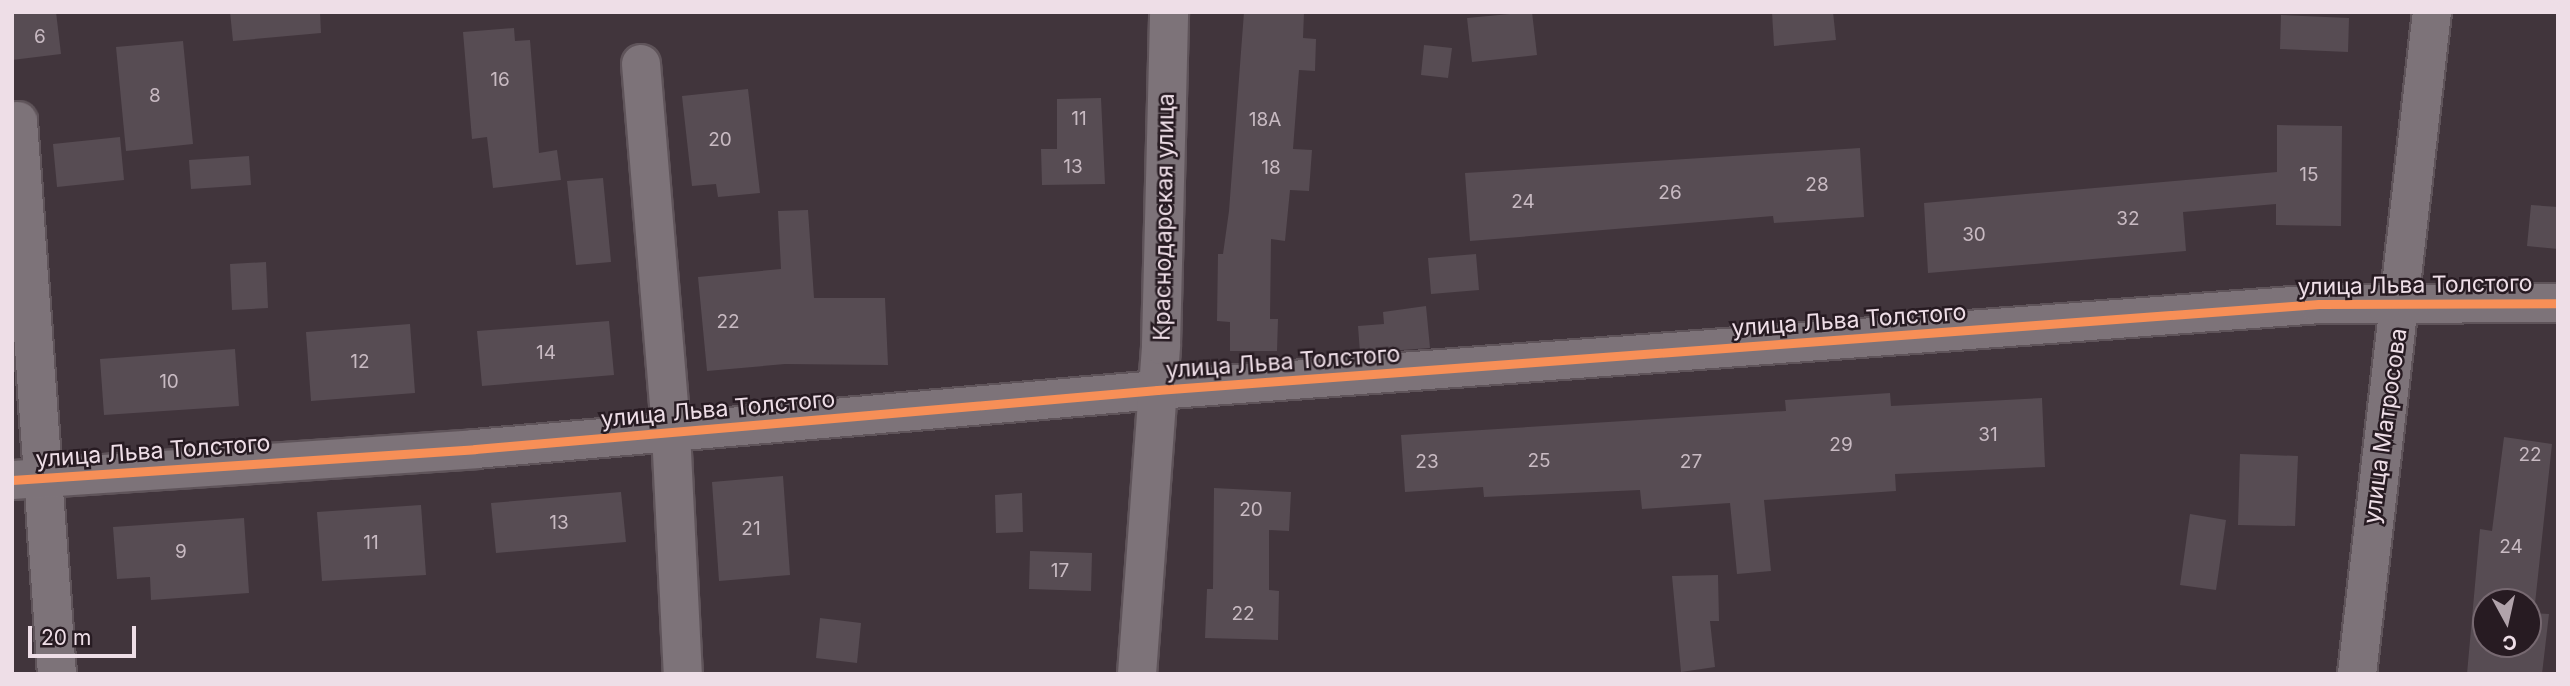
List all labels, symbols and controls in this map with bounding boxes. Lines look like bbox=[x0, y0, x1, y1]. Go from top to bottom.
house number: 6 bbox=[34, 26, 46, 48]
house number: 16 bbox=[490, 69, 510, 91]
house number: 8 bbox=[149, 85, 161, 107]
street label: Краснодарская улица bbox=[1148, 93, 1180, 341]
house number: 11 bbox=[1071, 108, 1087, 130]
house number: 18А bbox=[1249, 109, 1281, 131]
house number: 20 bbox=[708, 129, 732, 151]
house number: 13 bbox=[1063, 156, 1083, 178]
house number: 18 bbox=[1261, 157, 1281, 179]
house number: 15 bbox=[2299, 164, 2319, 186]
house number: 28 bbox=[1805, 174, 1829, 196]
house number: 26 bbox=[1658, 182, 1682, 204]
house number: 24 bbox=[1511, 191, 1535, 213]
house number: 32 bbox=[2116, 208, 2140, 230]
house number: 30 bbox=[1962, 224, 1986, 246]
street label: улица Льва Толстого bbox=[2297, 269, 2533, 301]
street label: улица Льва Толстого bbox=[1731, 298, 1967, 342]
house number: 22 bbox=[716, 311, 740, 333]
street label: улица Матросова bbox=[2358, 326, 2412, 526]
street label: улица Льва Толстого bbox=[1165, 340, 1401, 384]
house number: 14 bbox=[536, 342, 556, 364]
house number: 12 bbox=[350, 351, 370, 373]
house number: 10 bbox=[159, 371, 179, 393]
street label: улица Льва Толстого bbox=[600, 385, 836, 433]
house number: 31 bbox=[1978, 424, 1998, 446]
street label: улица Льва Толстого bbox=[35, 429, 271, 473]
house number: 29 bbox=[1829, 434, 1853, 456]
house number: 22 bbox=[2518, 444, 2542, 466]
house number: 25 bbox=[1527, 450, 1551, 472]
house number: 23 bbox=[1415, 451, 1439, 473]
house number: 27 bbox=[1680, 451, 1702, 473]
house number: 20 bbox=[1239, 499, 1263, 521]
house number: 13 bbox=[549, 512, 569, 534]
house number: 21 bbox=[741, 518, 761, 540]
house number: 11 bbox=[363, 532, 379, 554]
house number: 24 bbox=[2499, 536, 2523, 558]
house number: 9 bbox=[175, 541, 187, 563]
house number: 17 bbox=[1051, 560, 1069, 582]
north arrow bbox=[2472, 588, 2542, 658]
house number: 22 bbox=[1231, 603, 1255, 625]
scale bar bbox=[32, 612, 140, 656]
text: 20 m bbox=[41, 625, 91, 650]
text: С bbox=[2501, 630, 2518, 655]

